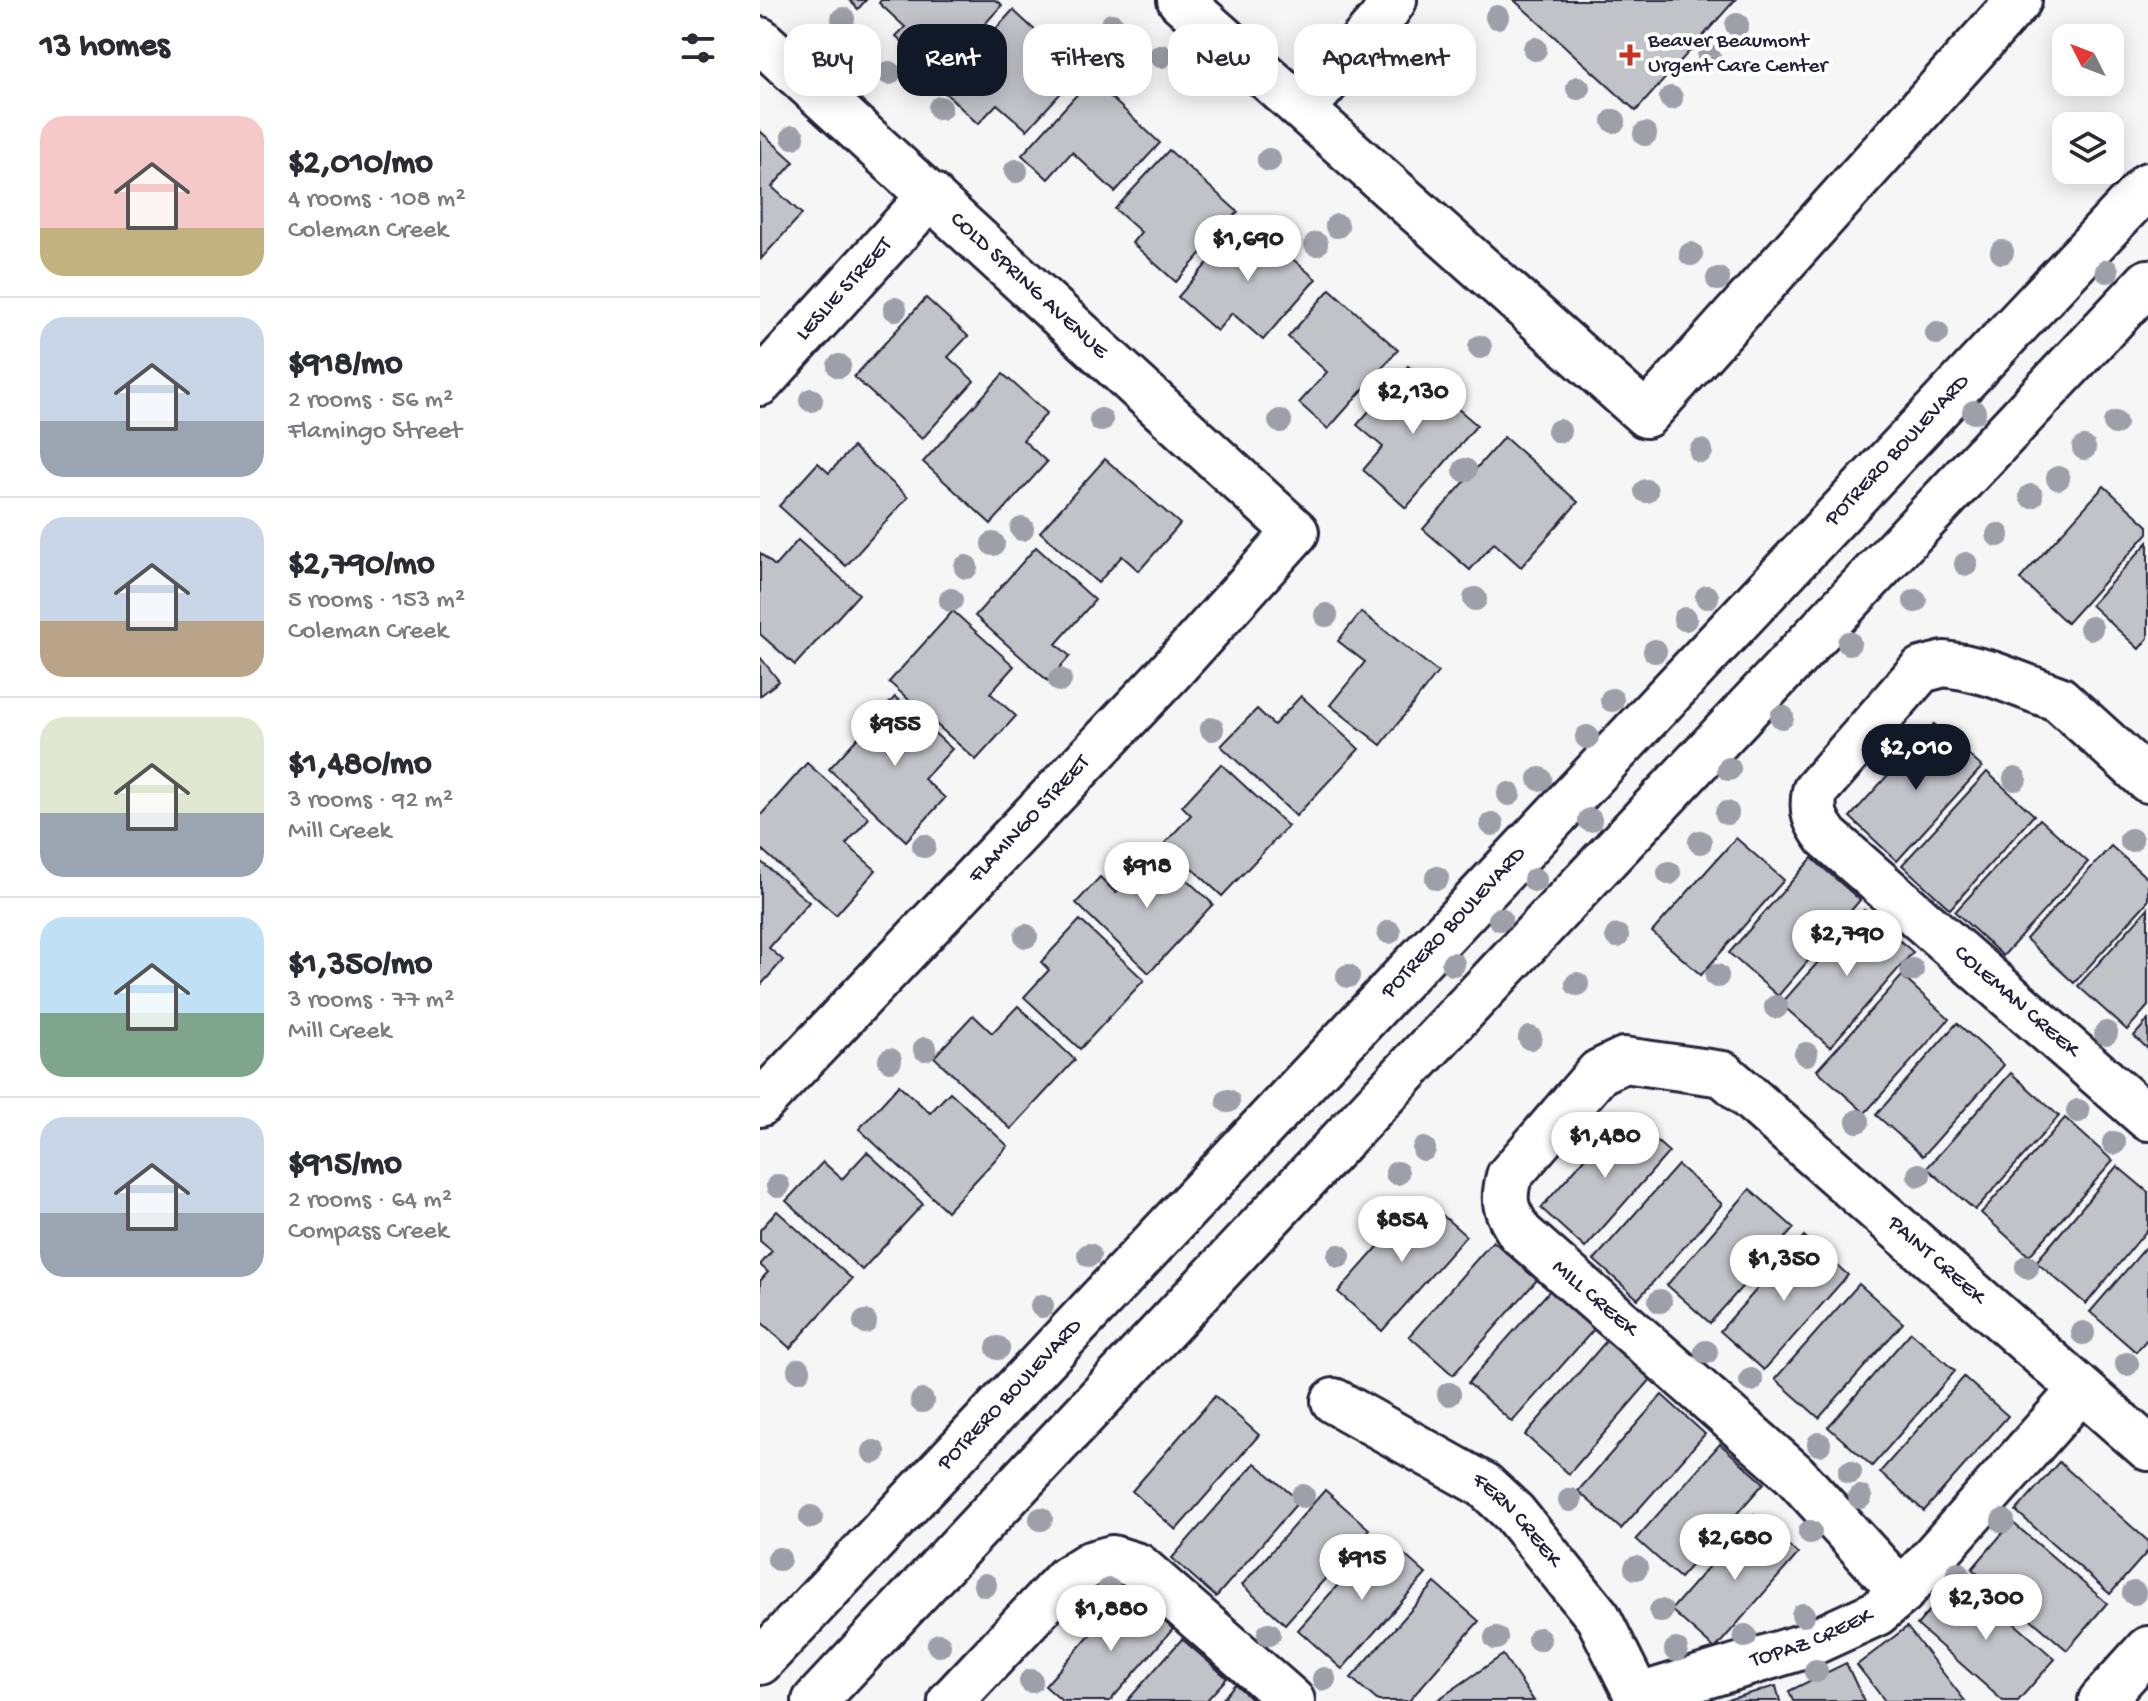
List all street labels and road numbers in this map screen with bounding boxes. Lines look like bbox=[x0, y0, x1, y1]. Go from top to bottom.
street label: COLD SPRING AVENUE bbox=[944, 207, 1113, 366]
street label: LESLIE STREET bbox=[791, 232, 899, 347]
street label: POTRERO BOULEVARD bbox=[1820, 369, 1976, 533]
street label: FLAMINGO STREET bbox=[963, 749, 1097, 890]
street label: POTRERO BOULEVARD bbox=[1376, 841, 1533, 1005]
street label: COLEMAN CREEK bbox=[1948, 941, 2086, 1066]
street label: PAINT CREEK bbox=[1881, 1211, 1992, 1313]
street label: MILL CREEK bbox=[1546, 1255, 1644, 1345]
street label: POTRERO BOULEVARD bbox=[932, 1313, 1089, 1478]
street label: FERN CREEK bbox=[1467, 1468, 1568, 1575]
street label: TOPAZ CREEK bbox=[1746, 1602, 1880, 1675]

